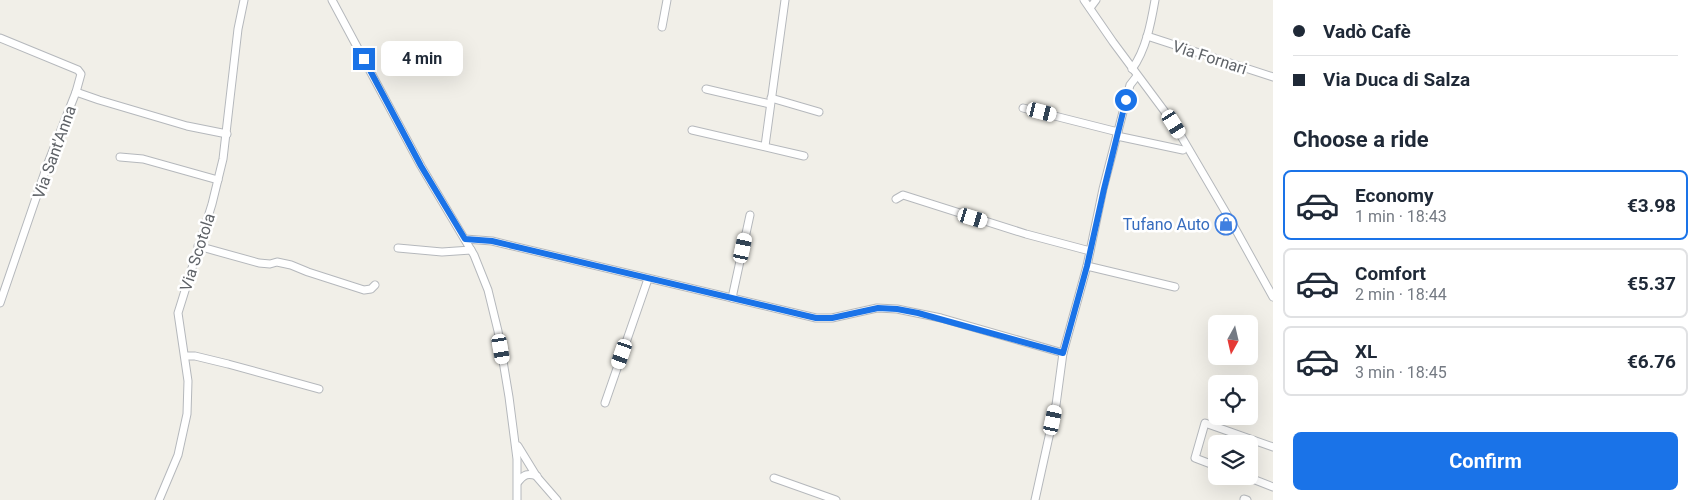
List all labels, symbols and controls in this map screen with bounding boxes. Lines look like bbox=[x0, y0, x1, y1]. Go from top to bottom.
text: Vadò Cafè bbox=[1323, 20, 1411, 43]
street label: Via Fornari bbox=[1170, 37, 1249, 78]
callout: 4 min bbox=[382, 42, 464, 76]
route end bbox=[353, 48, 375, 70]
text: 4 min bbox=[402, 49, 442, 68]
text: Via Duca di Salza bbox=[1323, 68, 1470, 91]
route start bbox=[1115, 89, 1137, 111]
car bbox=[1025, 101, 1058, 123]
street label: Via Sant'Anna bbox=[29, 103, 80, 201]
car bbox=[1159, 107, 1188, 141]
text: Choose a ride bbox=[1293, 127, 1429, 152]
icon: car bbox=[1295, 183, 1340, 228]
text: Economy bbox=[1355, 184, 1434, 207]
text: €3.98 bbox=[1627, 194, 1676, 217]
car bbox=[956, 206, 989, 230]
text: 1 min · 18:43 bbox=[1355, 207, 1447, 226]
street label: Via Scotola bbox=[176, 211, 219, 293]
shop icon: Tufano Auto bbox=[1214, 212, 1238, 236]
place label: Tufano Auto bbox=[1123, 215, 1210, 234]
car bbox=[732, 232, 753, 264]
icon: car bbox=[1295, 261, 1340, 306]
text: Comfort bbox=[1355, 262, 1426, 285]
text: €5.37 bbox=[1627, 272, 1676, 295]
text: 2 min · 18:44 bbox=[1355, 285, 1447, 304]
north arrow bbox=[1208, 315, 1258, 365]
map controls bbox=[1208, 315, 1258, 485]
car bbox=[491, 333, 510, 365]
car bbox=[610, 337, 633, 371]
icon: car bbox=[1295, 339, 1340, 384]
text: XL bbox=[1355, 340, 1377, 363]
text: €6.76 bbox=[1627, 350, 1676, 373]
text: 3 min · 18:45 bbox=[1355, 363, 1447, 382]
button: locate bbox=[1208, 375, 1258, 425]
car bbox=[1042, 404, 1063, 436]
button: Confirm bbox=[1293, 432, 1678, 490]
button: layers bbox=[1208, 435, 1258, 485]

